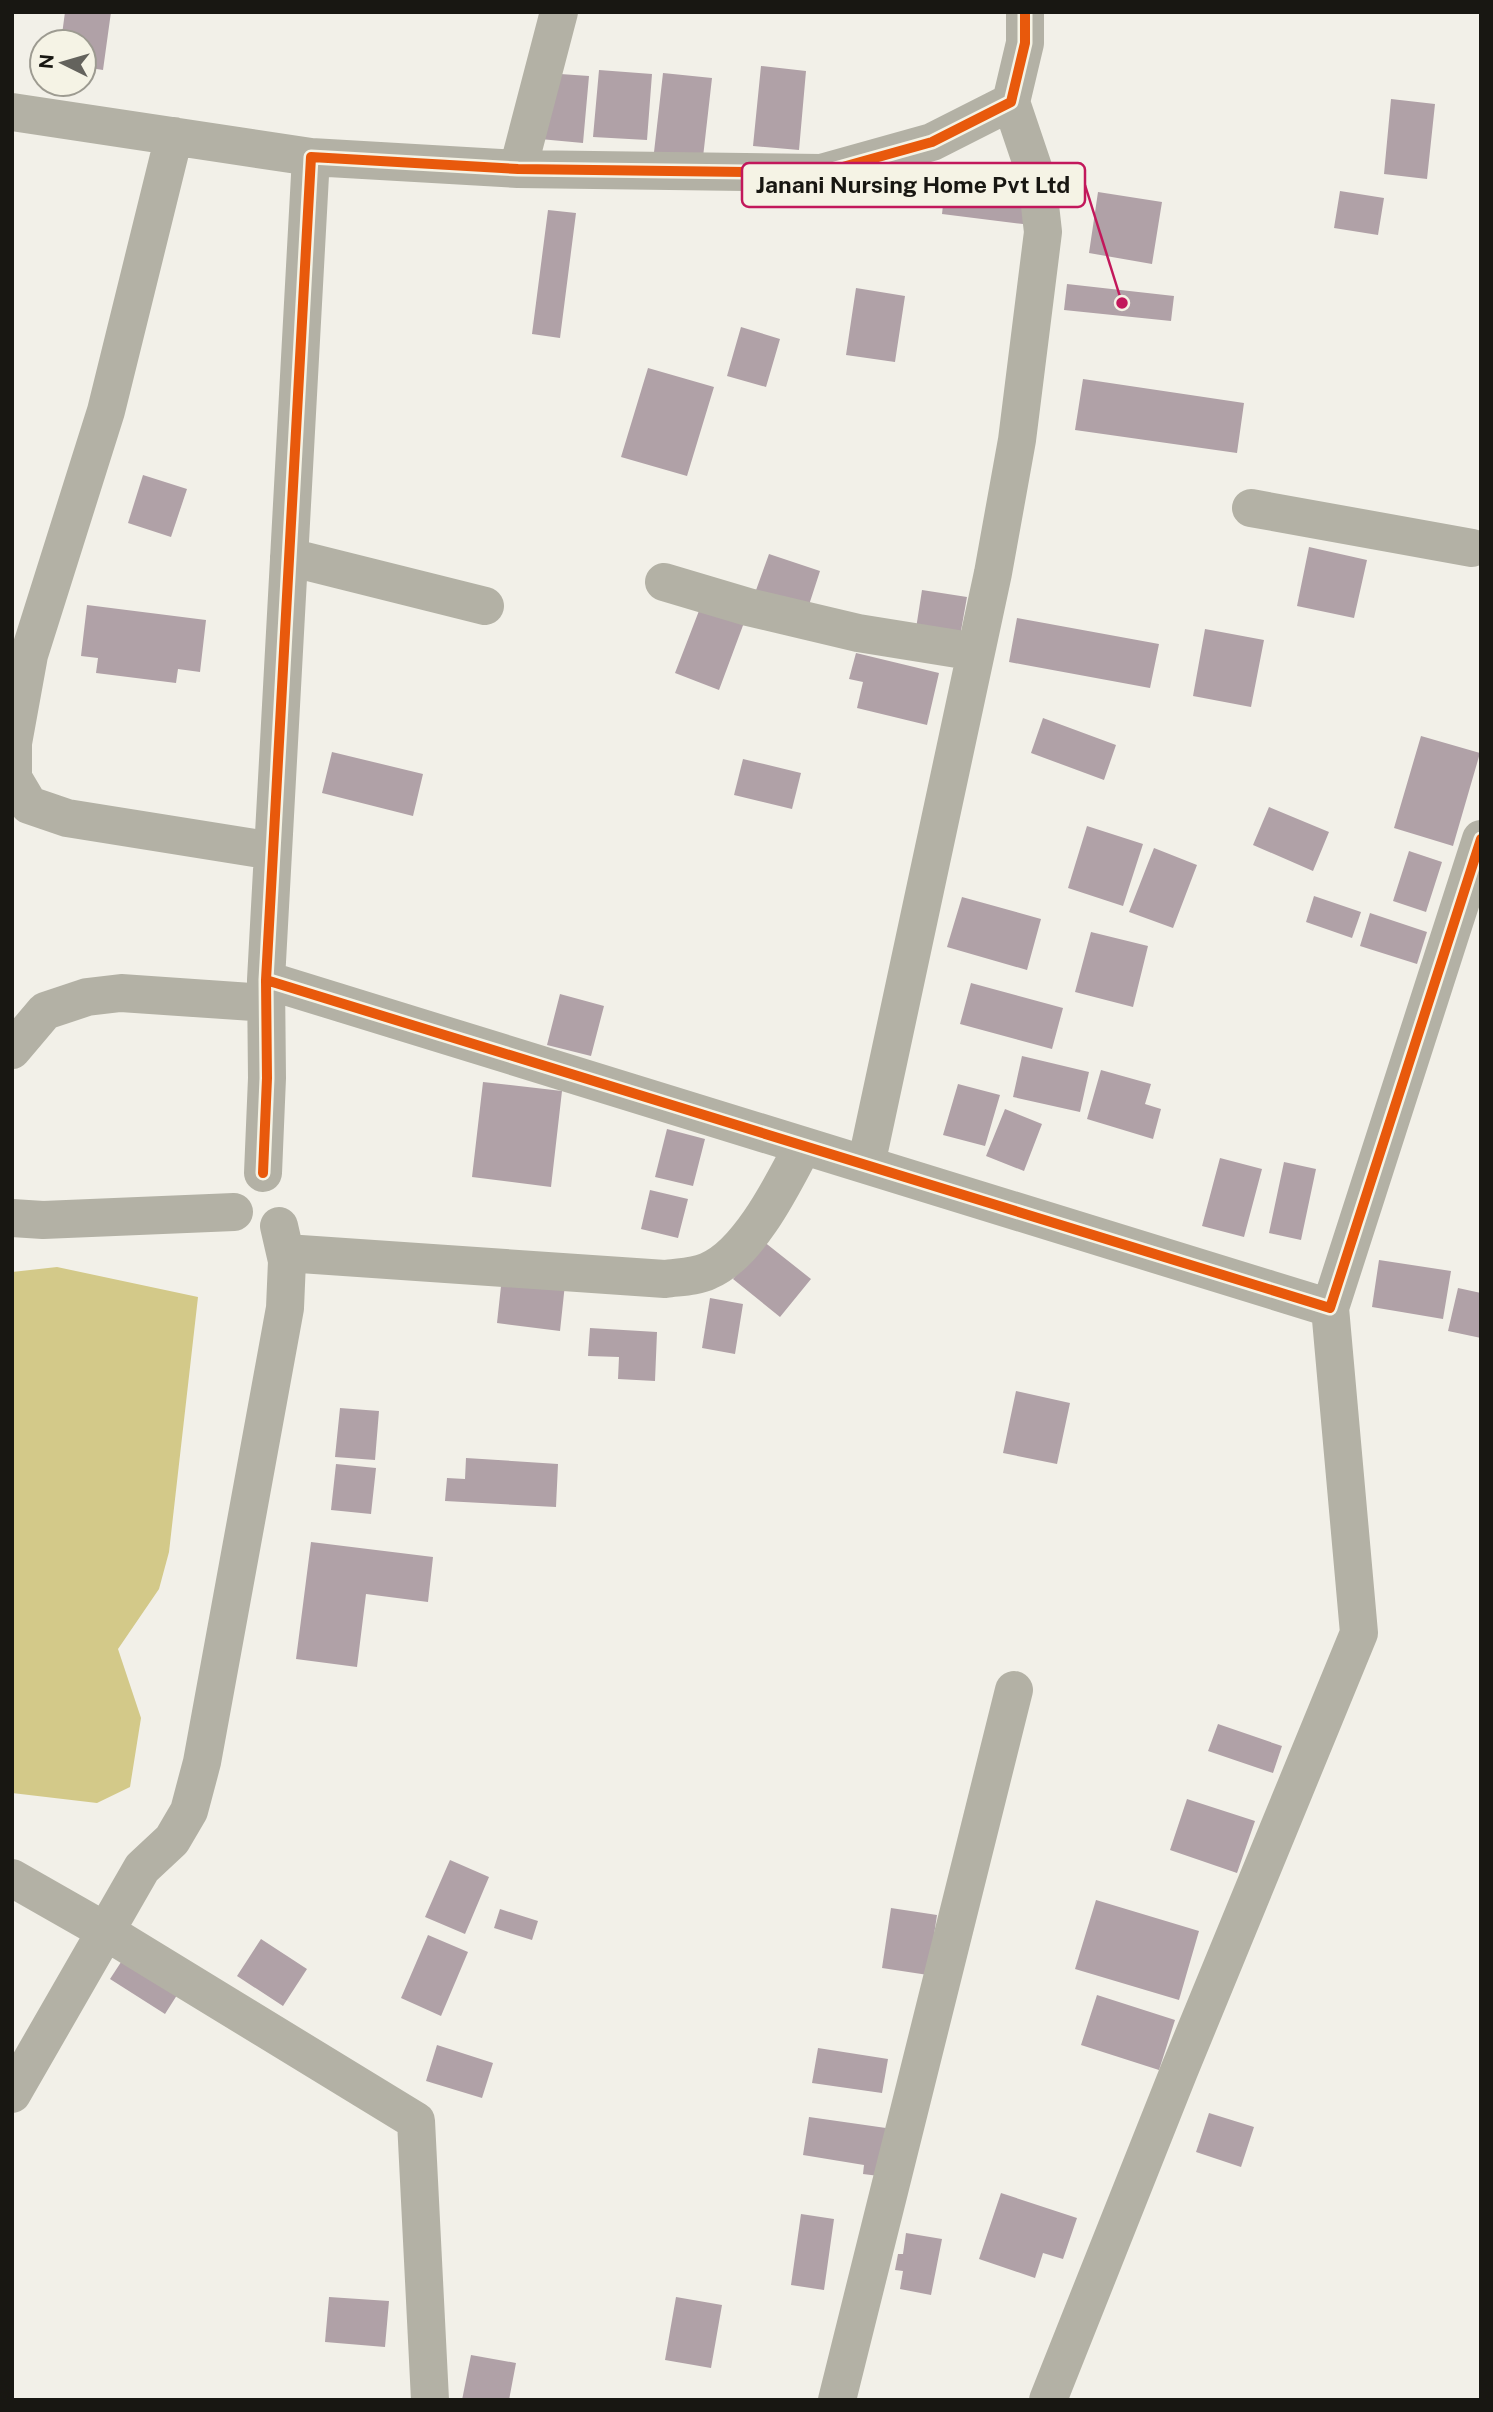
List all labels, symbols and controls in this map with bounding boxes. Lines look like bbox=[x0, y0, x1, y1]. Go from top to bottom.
north arrow bbox=[28, 28, 98, 98]
text: N bbox=[34, 53, 58, 70]
callout: Janani Nursing Home Pvt Ltd bbox=[742, 163, 1085, 207]
text: Janani Nursing Home Pvt Ltd bbox=[756, 171, 1070, 198]

